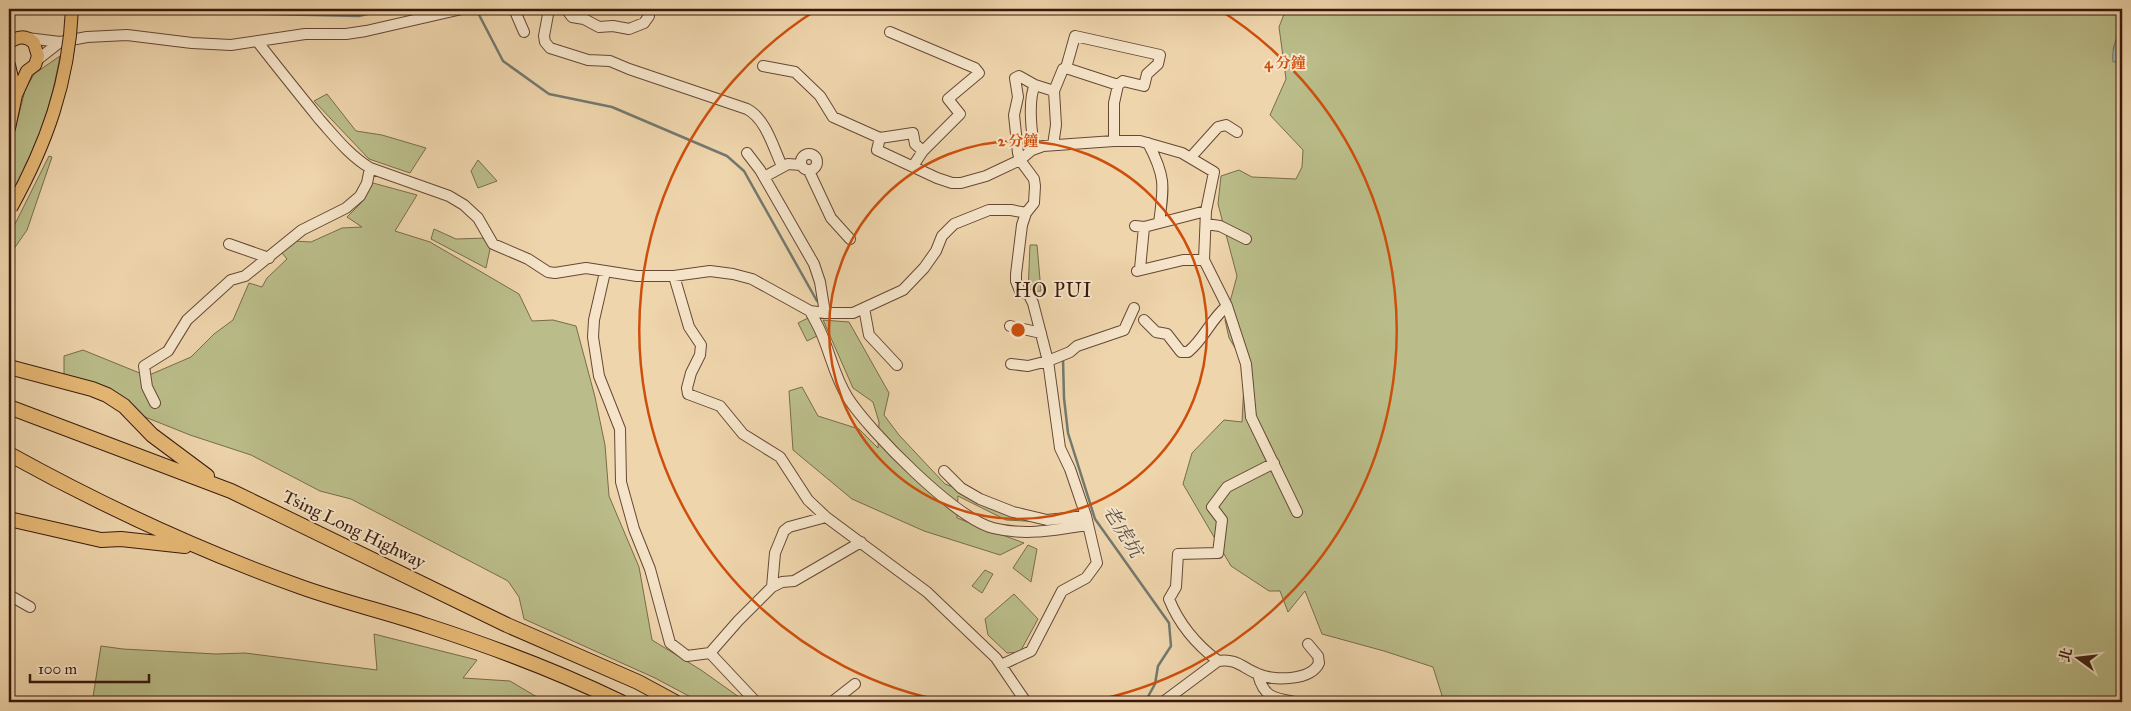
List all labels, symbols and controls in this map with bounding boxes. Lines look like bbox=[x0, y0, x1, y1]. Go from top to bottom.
text: 4 分鐘 bbox=[1264, 54, 1306, 73]
text: 2 分鐘 bbox=[998, 132, 1038, 150]
district label: HO PUI bbox=[1014, 278, 1092, 302]
centre of rings bbox=[1009, 321, 1027, 339]
street label: Tsing Long Highway bbox=[279, 485, 429, 574]
water label: 老虎坑 bbox=[1098, 501, 1149, 564]
north arrow bbox=[2054, 634, 2104, 684]
text: 北 bbox=[2056, 646, 2076, 664]
scale bar bbox=[30, 651, 149, 683]
text: 100 m bbox=[38, 660, 78, 678]

